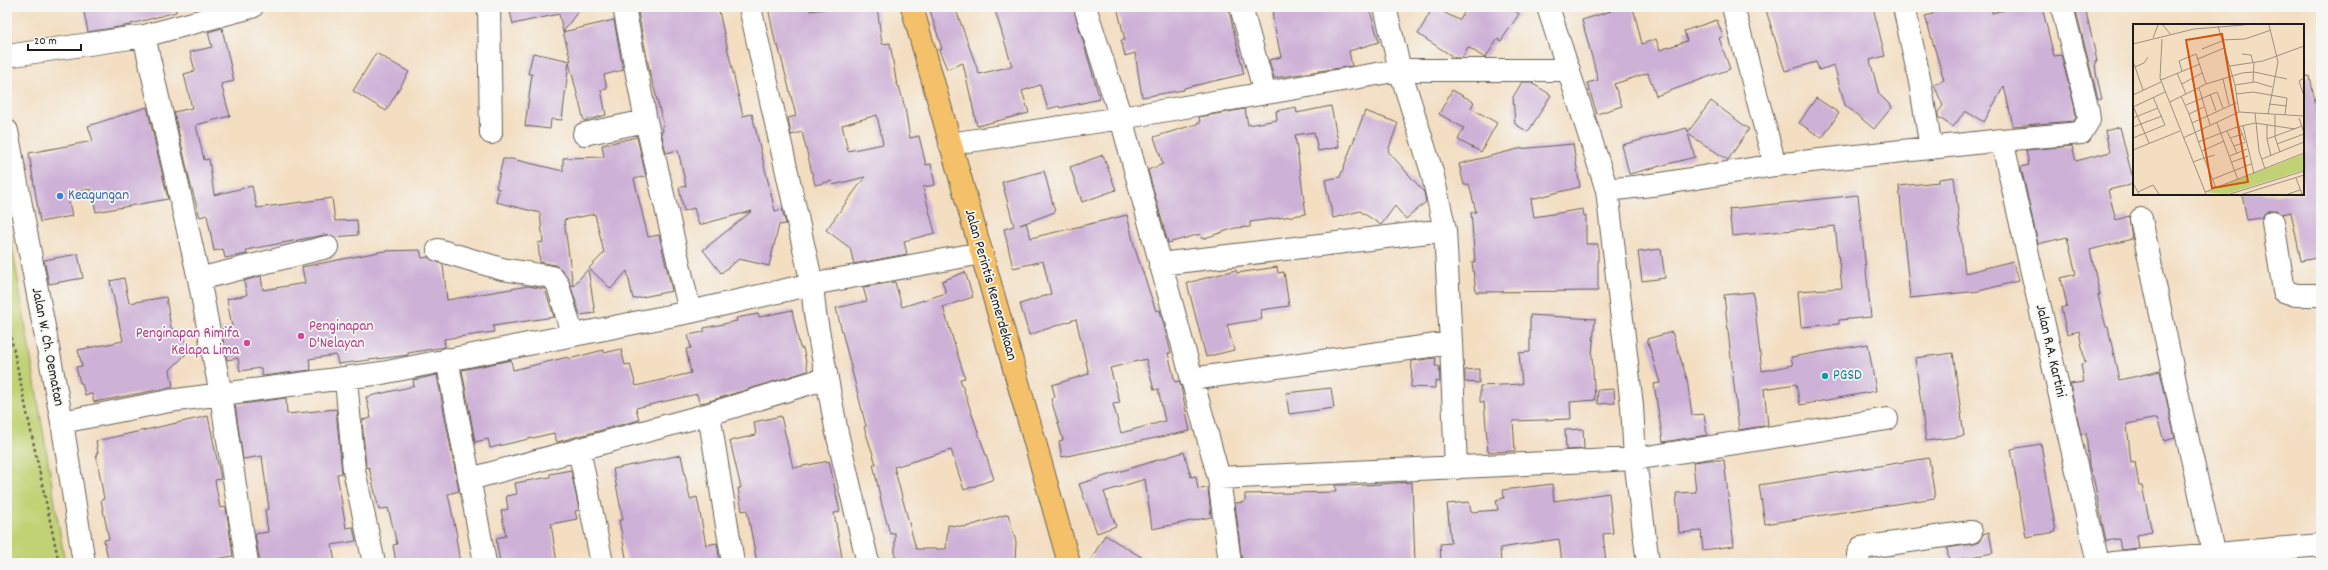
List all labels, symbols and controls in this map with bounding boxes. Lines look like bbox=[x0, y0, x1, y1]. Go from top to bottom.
inset map bbox=[2133, 24, 2304, 195]
scale bar bbox=[28, 26, 81, 52]
text: 20 m bbox=[34, 33, 57, 50]
place label: Keagungan bbox=[68, 185, 129, 207]
marker: Keagungan bbox=[55, 191, 65, 201]
street label: Jalan Perintis Kemerdekaan bbox=[958, 207, 1022, 364]
street label: Jalan W. Ch. Oematan bbox=[25, 286, 69, 408]
street label: Jalan R.A. Kartini bbox=[2029, 302, 2071, 400]
place label: Penginapan D'Nelayan bbox=[309, 316, 374, 355]
place label: Penginapan Rimifa Kelapa Lima bbox=[136, 323, 240, 362]
marker: Penginapan D'Nelayan bbox=[296, 331, 306, 341]
marker: Penginapan Rimifa Kelapa Lima bbox=[242, 338, 252, 348]
place label: PGSD bbox=[1833, 365, 1862, 387]
marker: PGSD bbox=[1820, 371, 1830, 381]

